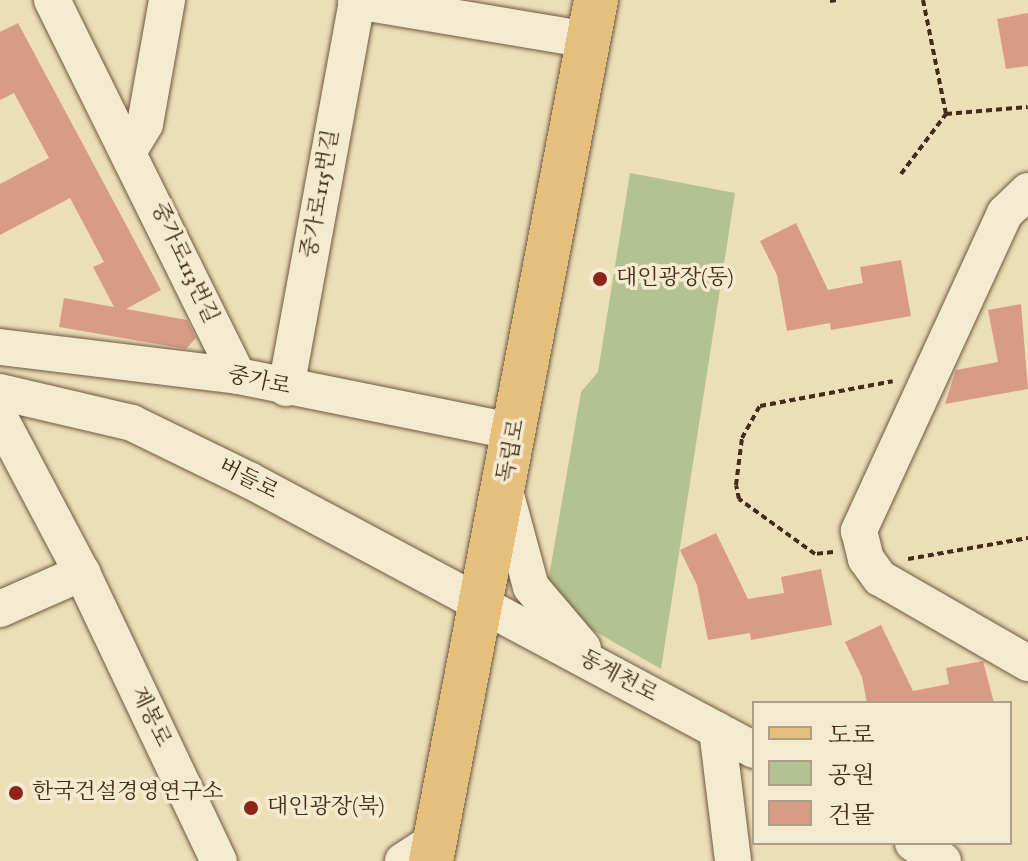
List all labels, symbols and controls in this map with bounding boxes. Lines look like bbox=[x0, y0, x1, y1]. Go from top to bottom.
street label: 중가로115번길 bbox=[297, 127, 345, 261]
street label: 중가로113번길 bbox=[144, 198, 224, 328]
place label: 대인광장(동) bbox=[616, 266, 734, 292]
marker: 대인광장(동) bbox=[591, 270, 609, 288]
street label: 중가로 bbox=[225, 362, 293, 402]
street label: 독립로 bbox=[493, 417, 531, 485]
street label: 버들로 bbox=[214, 454, 282, 506]
street label: 동계천로 bbox=[574, 645, 662, 709]
street label: 제봉로 bbox=[124, 683, 176, 751]
legend bbox=[752, 701, 1012, 845]
text: 도로 bbox=[828, 721, 874, 752]
text: 공원 bbox=[828, 761, 874, 792]
place label: 한국건설경영연구소 bbox=[32, 780, 223, 806]
marker: 한국건설경영연구소 bbox=[7, 784, 25, 802]
place label: 대인광장(북) bbox=[267, 795, 385, 821]
marker: 대인광장(북) bbox=[242, 799, 260, 817]
text: 건물 bbox=[828, 801, 874, 832]

